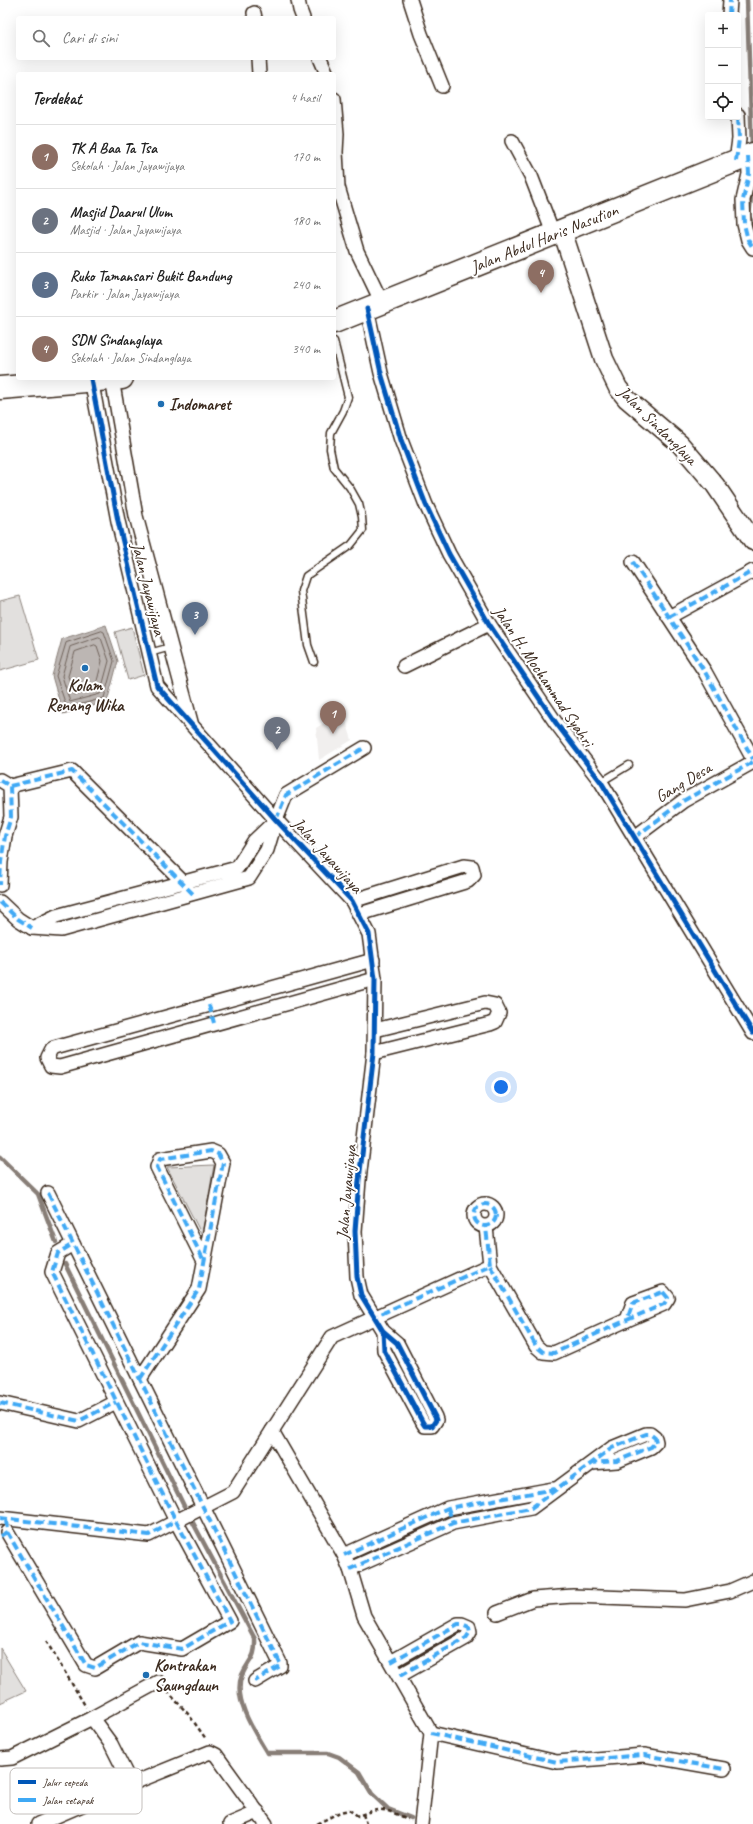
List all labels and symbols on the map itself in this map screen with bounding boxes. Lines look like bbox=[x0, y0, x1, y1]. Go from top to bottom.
street label: Jalan Abdul Haris Nasution bbox=[466, 199, 622, 278]
pin: 4 bbox=[528, 260, 554, 293]
street label: Jalan Sindanglaya bbox=[613, 381, 703, 471]
place label: Indomaret bbox=[169, 394, 233, 415]
marker: Indomaret bbox=[156, 399, 166, 409]
street label: Jalan Jayawijaya bbox=[127, 540, 171, 639]
street label: Jalan H. Mochammad Syahri bbox=[488, 601, 600, 752]
pin: 3 bbox=[182, 602, 208, 635]
marker: Kolam Renang Wika bbox=[80, 663, 90, 673]
place label: Kolam Renang Wika bbox=[46, 675, 125, 716]
pin: 1 bbox=[320, 701, 346, 734]
pin: 2 bbox=[264, 717, 290, 750]
street label: Gang Desa bbox=[651, 757, 717, 807]
street label: Jalan Jayawijaya bbox=[287, 812, 368, 899]
your location bbox=[491, 1077, 511, 1097]
street label: Jalan Jayawijaya bbox=[332, 1142, 361, 1241]
place label: Kontrakan Saungdaun bbox=[154, 1655, 219, 1696]
marker: Kontrakan Saungdaun bbox=[141, 1670, 151, 1680]
legend bbox=[10, 1768, 142, 1814]
text: Jalur sepeda bbox=[42, 1775, 88, 1789]
text: Jalan setapak bbox=[42, 1793, 94, 1807]

